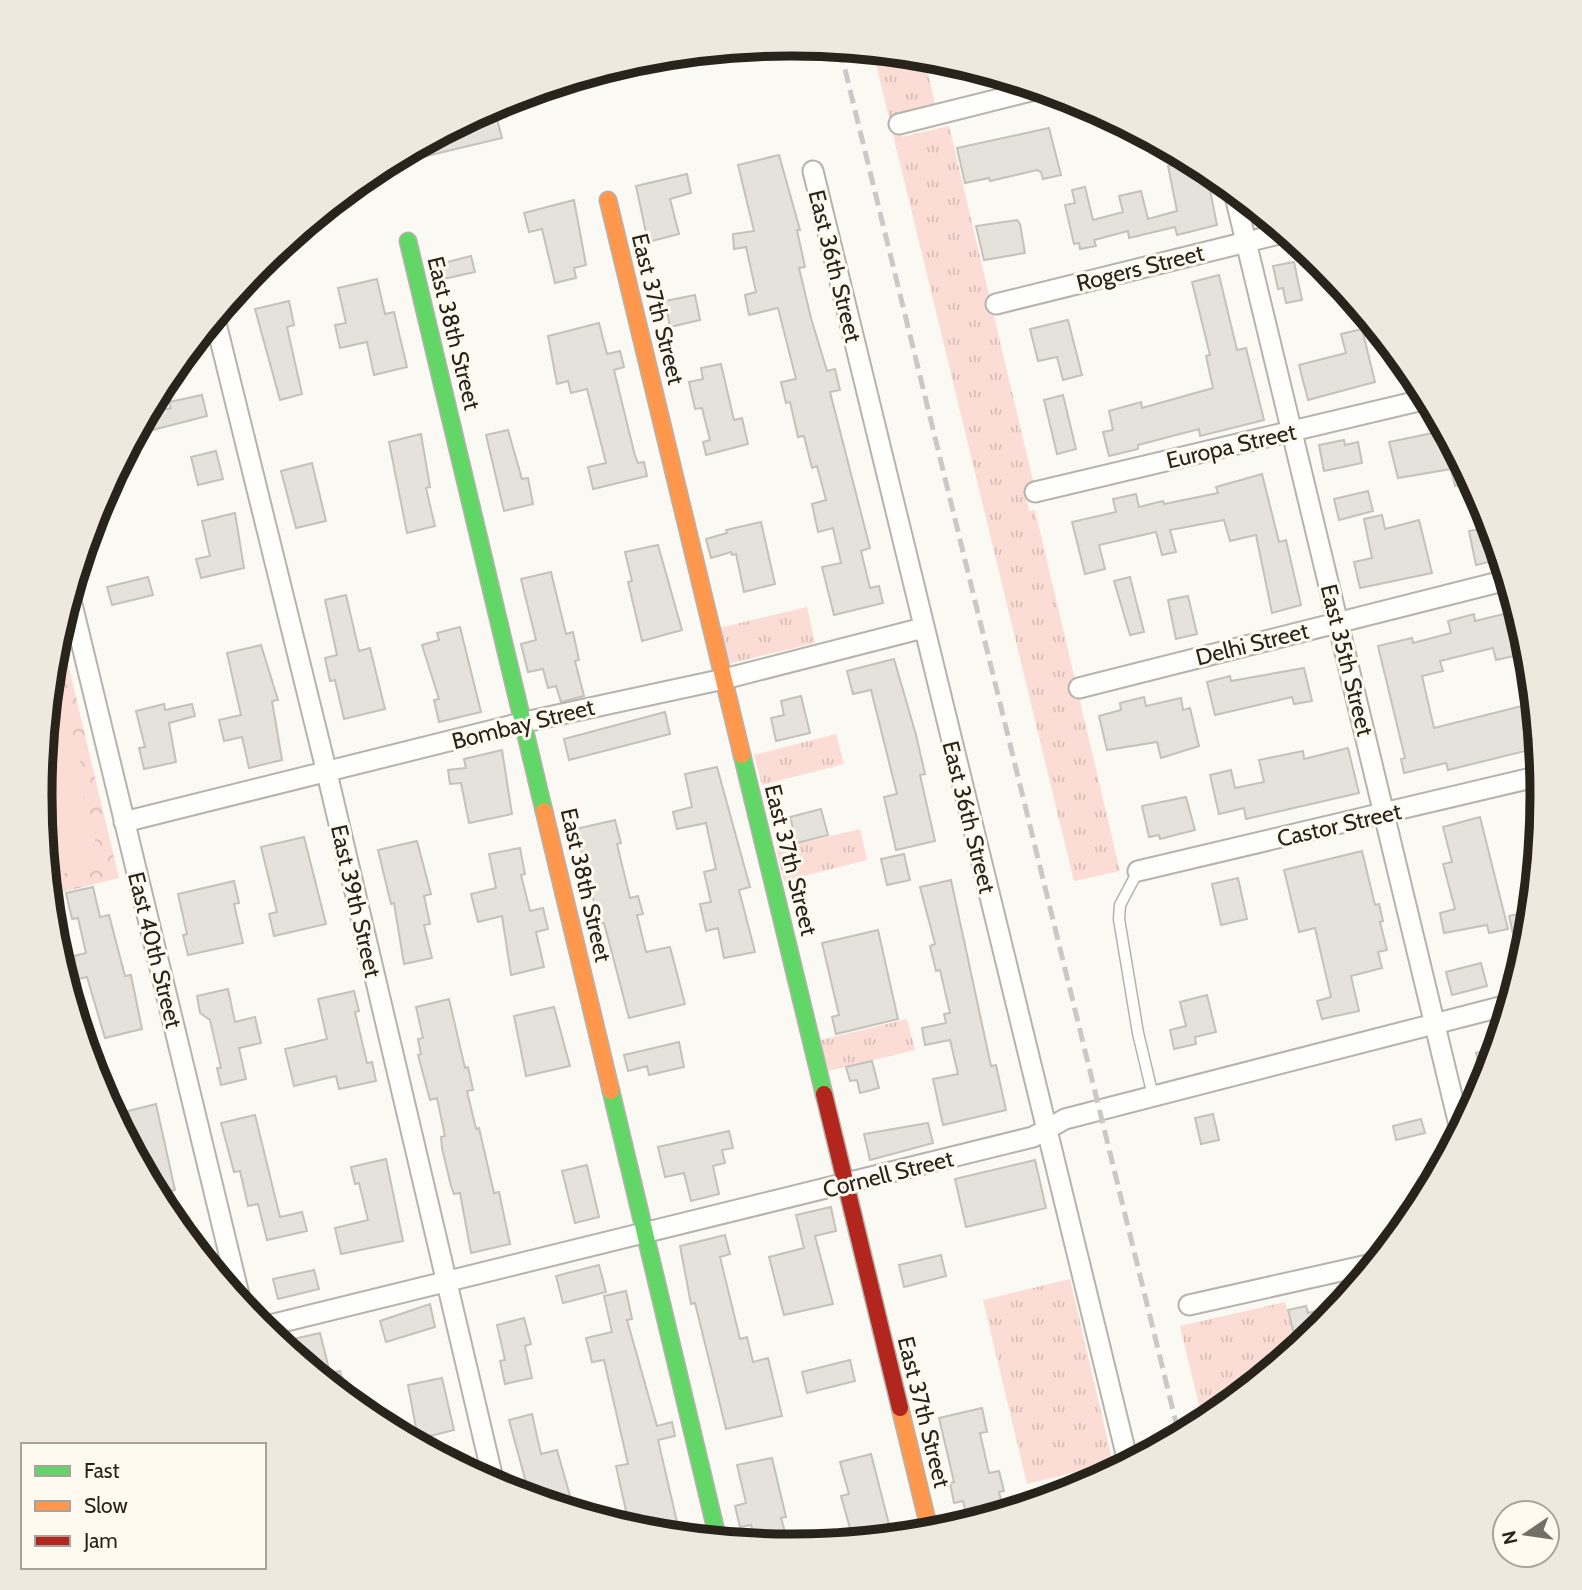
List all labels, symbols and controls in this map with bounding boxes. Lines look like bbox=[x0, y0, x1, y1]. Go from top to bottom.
street label: East 36th Street bbox=[803, 187, 868, 345]
street label: East 37th Street bbox=[626, 231, 690, 388]
street label: Rogers Street bbox=[1073, 239, 1207, 297]
street label: East 38th Street bbox=[421, 253, 487, 413]
street label: Europa Street bbox=[1163, 417, 1299, 475]
street label: East 35th Street bbox=[1315, 581, 1379, 739]
street label: Delhi Street bbox=[1193, 616, 1312, 672]
street label: Bombay Street bbox=[449, 693, 597, 755]
street label: East 36th Street bbox=[937, 738, 1002, 896]
street label: East 37th Street bbox=[759, 782, 823, 939]
street label: Castor Street bbox=[1274, 797, 1404, 853]
street label: East 38th Street bbox=[555, 805, 617, 965]
street label: East 39th Street bbox=[325, 822, 387, 981]
street label: East 40th Street bbox=[122, 869, 188, 1031]
street label: Cornell Street bbox=[820, 1144, 956, 1204]
street label: East 37th Street bbox=[892, 1334, 956, 1491]
legend bbox=[21, 1443, 266, 1569]
text: Fast bbox=[84, 1458, 120, 1483]
text: Slow bbox=[84, 1493, 128, 1518]
north arrow bbox=[1491, 1499, 1561, 1569]
text: Jam bbox=[83, 1528, 118, 1553]
text: N bbox=[1497, 1529, 1523, 1547]

